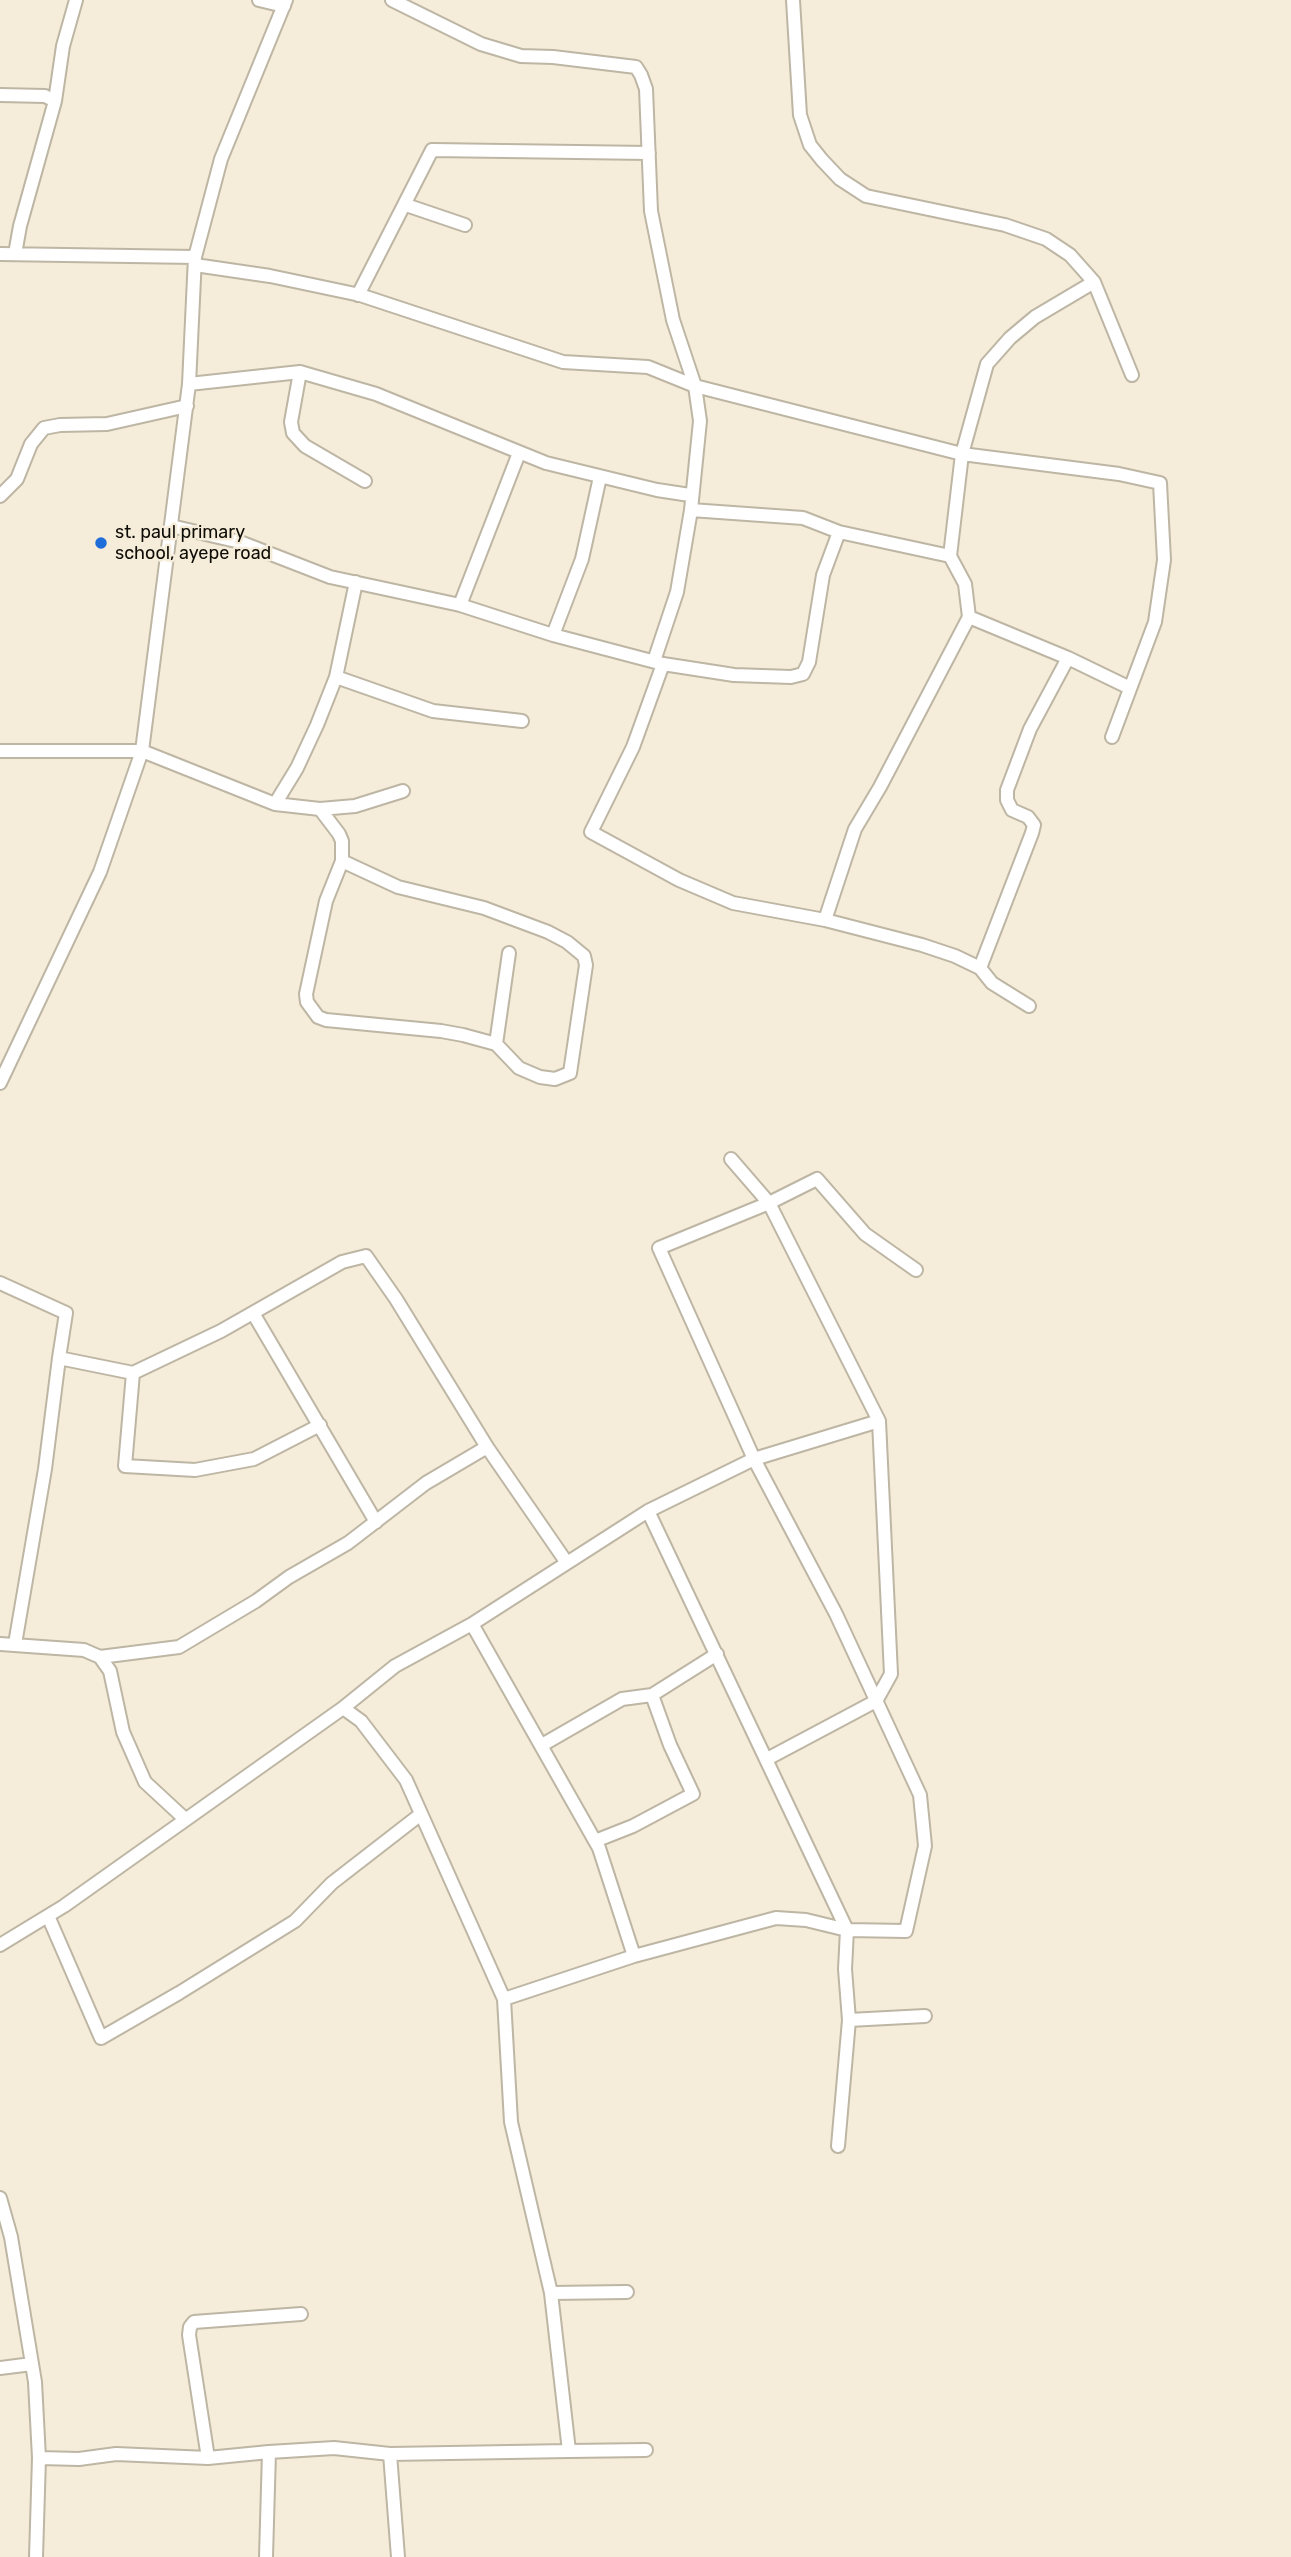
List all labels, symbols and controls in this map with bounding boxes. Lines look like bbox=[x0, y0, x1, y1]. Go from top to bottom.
place label: st. paul primary school, ayepe road bbox=[115, 522, 271, 564]
marker: st. paul primary school, ayepe road bbox=[93, 535, 109, 551]

